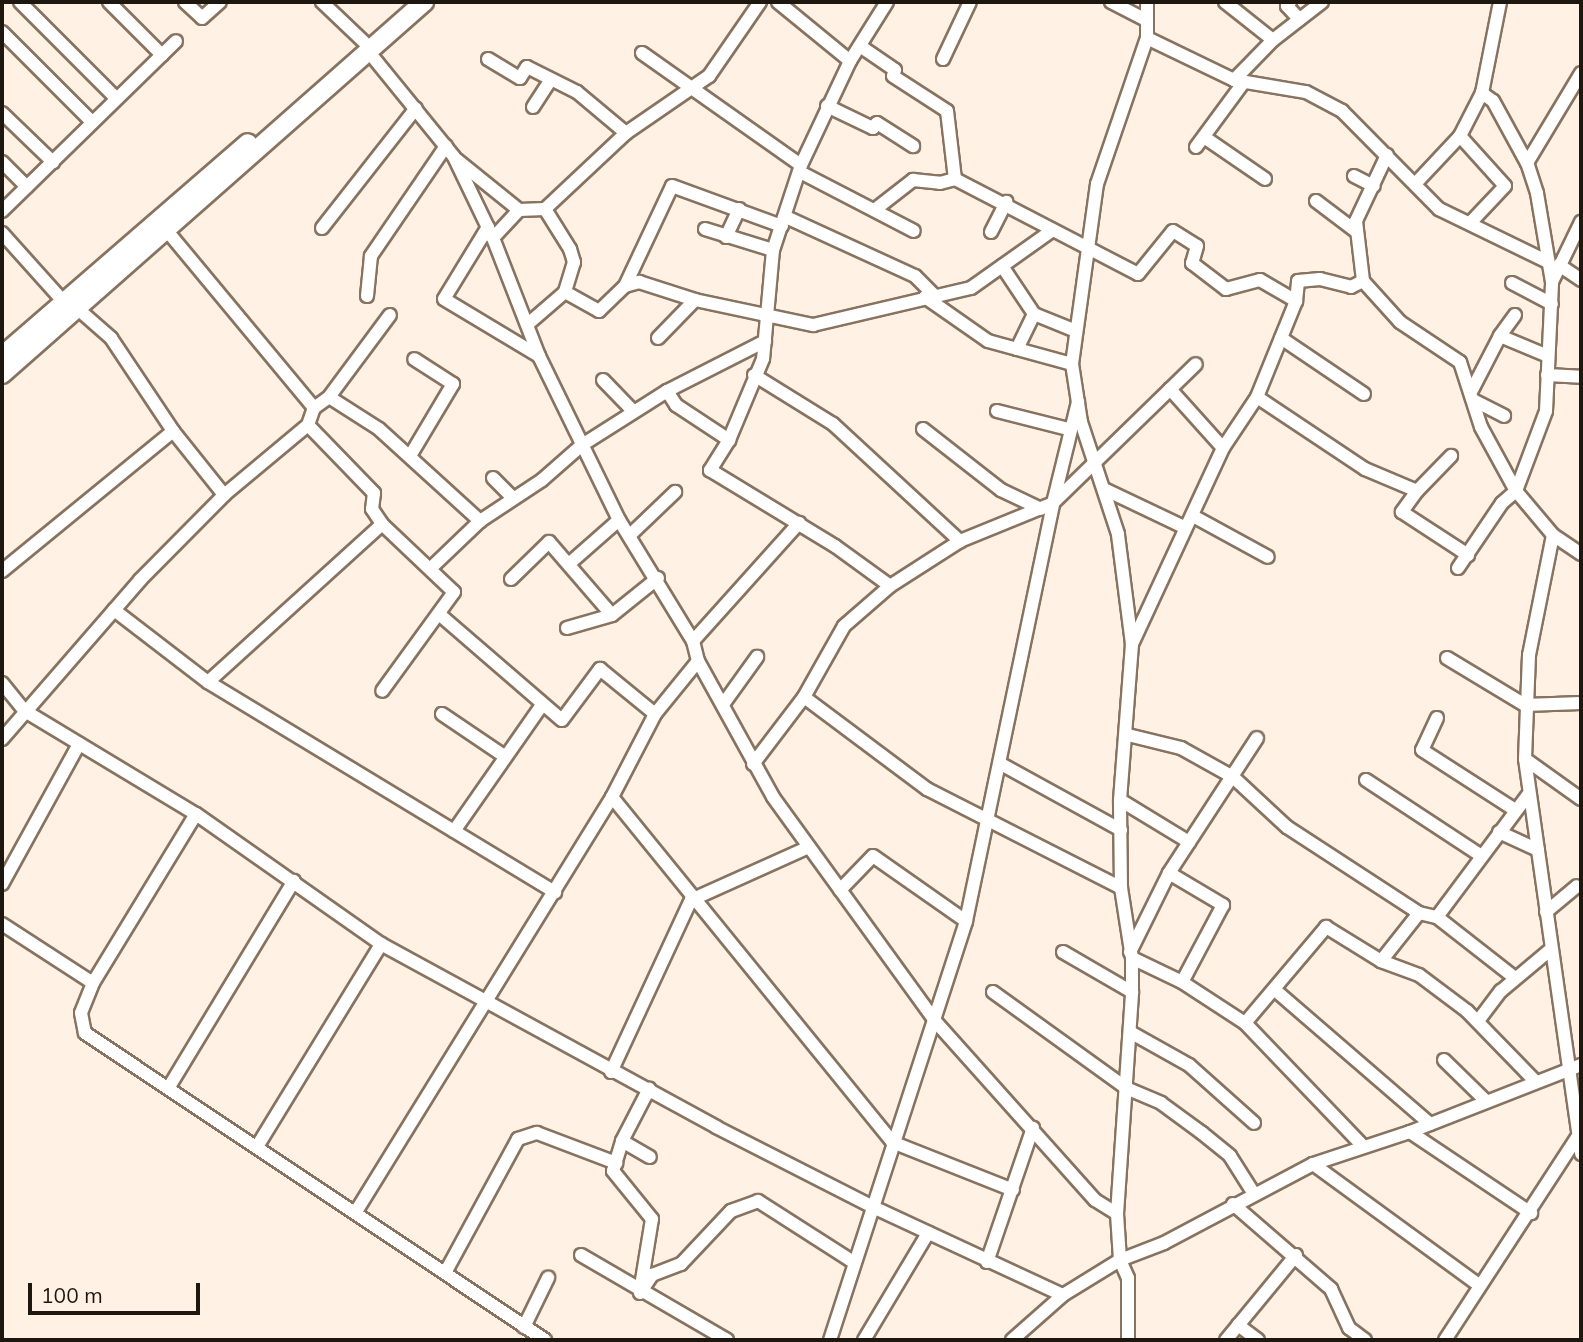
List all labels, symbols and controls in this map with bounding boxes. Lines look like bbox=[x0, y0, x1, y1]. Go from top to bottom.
scale bar bbox=[32, 1268, 203, 1312]
text: 100 m bbox=[41, 1282, 103, 1308]

